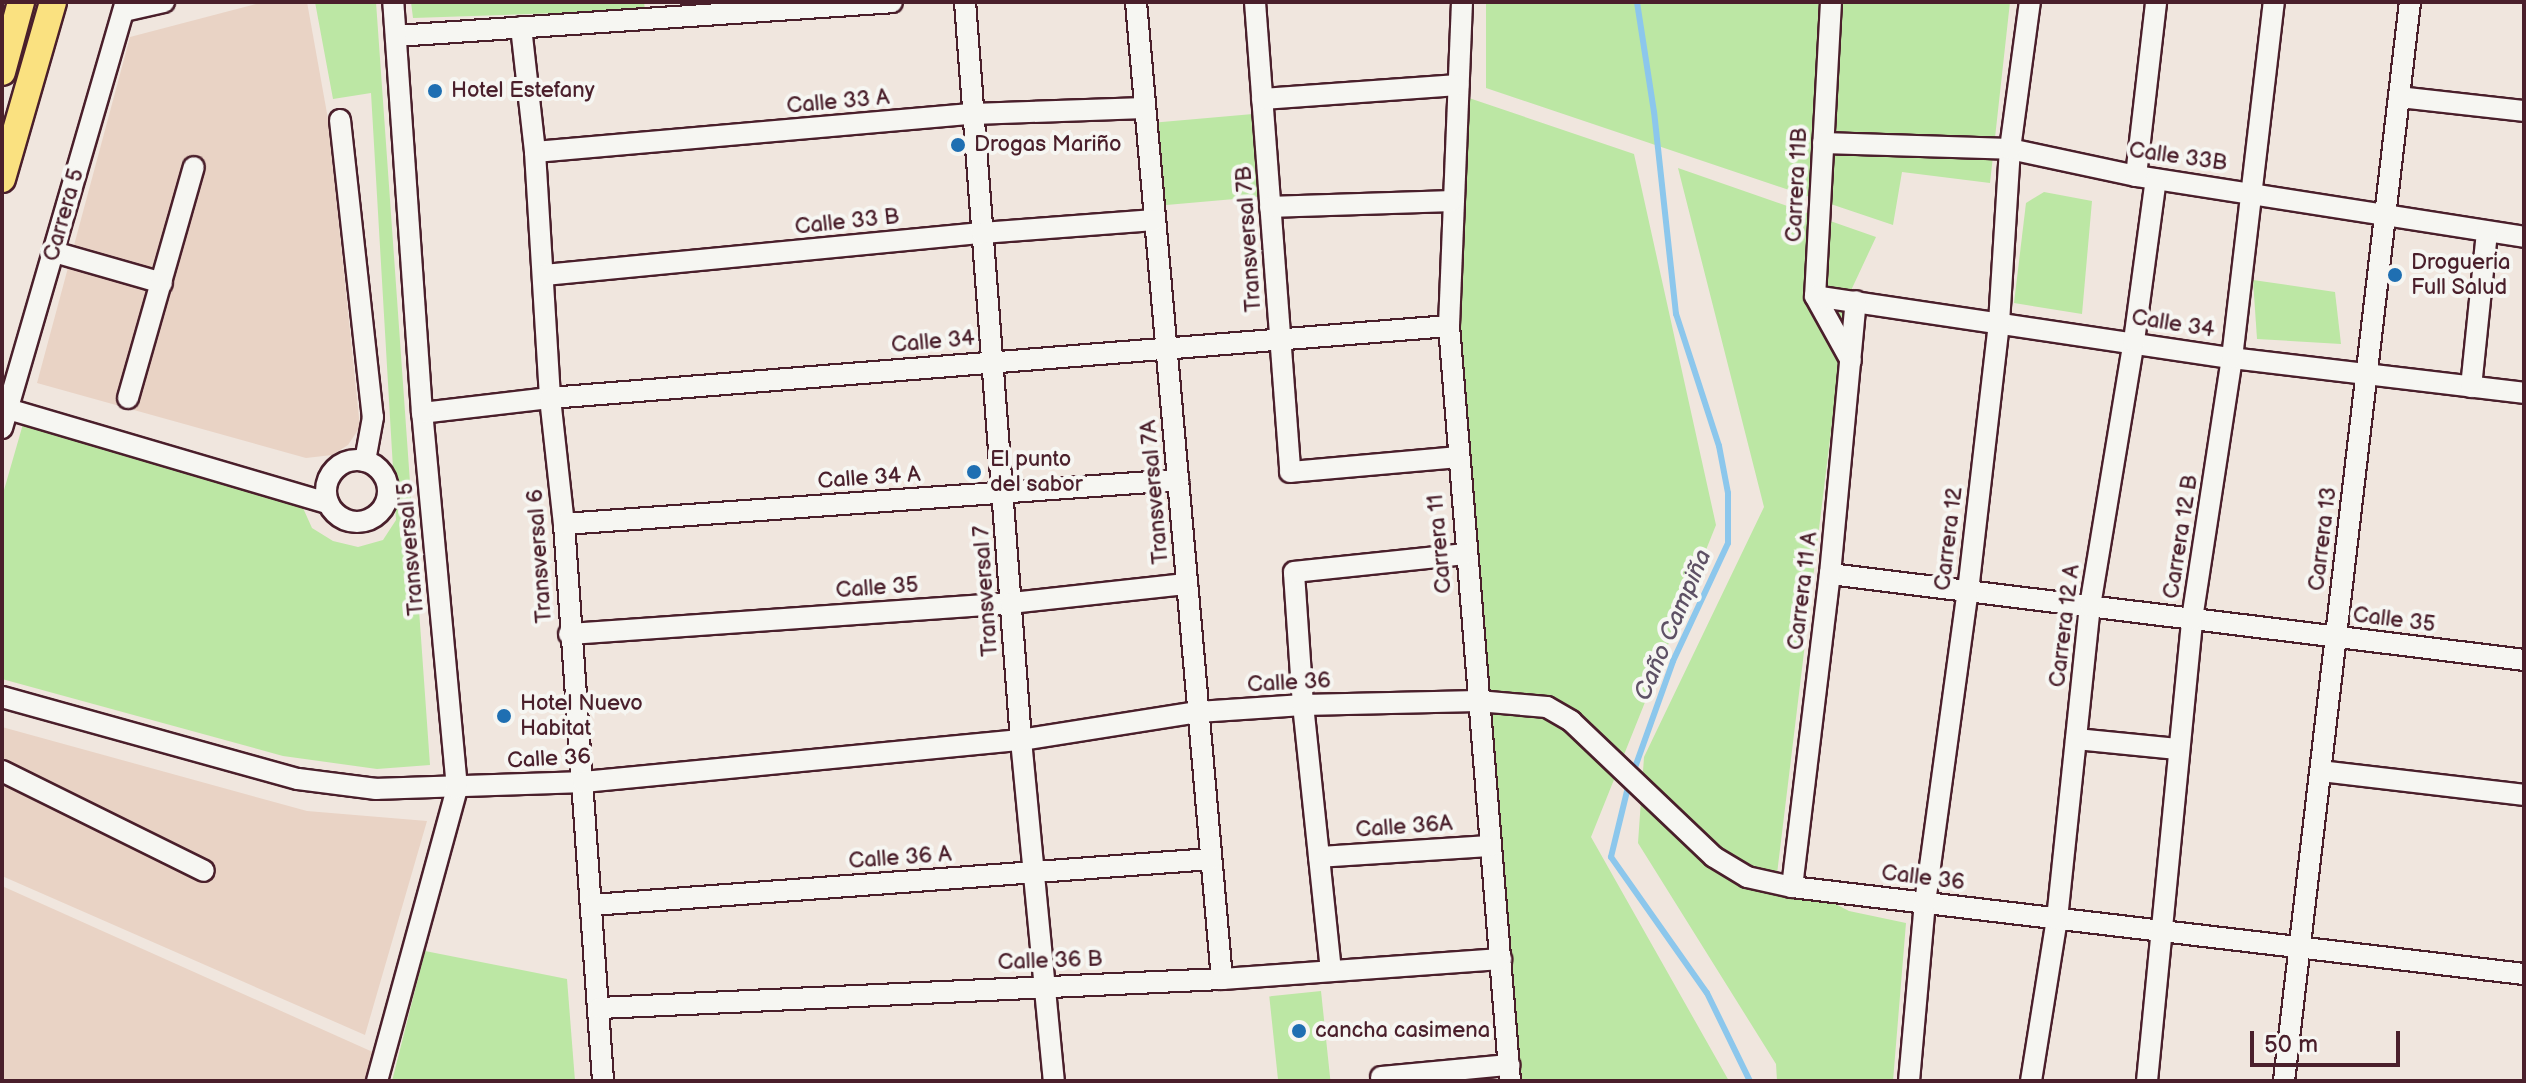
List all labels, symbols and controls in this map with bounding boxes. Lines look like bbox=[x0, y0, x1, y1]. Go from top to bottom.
place label: Hotel Estefany bbox=[451, 78, 595, 104]
marker: Hotel Estefany bbox=[426, 82, 444, 100]
street label: Calle 33 A bbox=[785, 84, 891, 120]
street label: Carrera 11B bbox=[1781, 127, 1813, 243]
place label: Drogas Mariño bbox=[974, 132, 1122, 158]
marker: Drogas Mariño bbox=[949, 136, 967, 154]
street label: Calle 33B bbox=[2127, 137, 2229, 177]
street label: Transversal 7B bbox=[1231, 165, 1267, 313]
street label: Carrera 5 bbox=[38, 166, 90, 264]
street label: Calle 33 B bbox=[794, 203, 900, 241]
place label: Drogueria Full Salud bbox=[2411, 249, 2511, 300]
marker: Drogueria Full Salud bbox=[2386, 266, 2404, 284]
street label: Calle 34 bbox=[2130, 304, 2216, 344]
street label: Calle 34 bbox=[890, 325, 976, 359]
street label: Transversal 7A bbox=[1136, 419, 1174, 565]
place label: El punto del sabor bbox=[990, 446, 1083, 498]
street label: Calle 34 A bbox=[817, 461, 921, 495]
marker: El punto del sabor bbox=[965, 463, 983, 481]
street label: Carrera 12 B bbox=[2158, 473, 2204, 601]
street label: Transversal 5 bbox=[392, 481, 430, 617]
street label: Carrera 12 bbox=[1930, 486, 1968, 592]
street label: Carrera 13 bbox=[2304, 486, 2342, 592]
street label: Transversal 6 bbox=[522, 488, 558, 624]
street label: Carrera 11 bbox=[1423, 493, 1457, 595]
street label: Transversal 7 bbox=[968, 524, 1004, 658]
street label: Carrera 11 A bbox=[1783, 530, 1823, 652]
water label: Caño Campiña bbox=[1628, 545, 1718, 705]
street label: Carrera 12 A bbox=[2044, 563, 2086, 689]
street label: Calle 35 bbox=[835, 572, 919, 604]
street label: Calle 35 bbox=[2351, 602, 2437, 638]
street label: Calle 36 bbox=[1247, 668, 1331, 698]
place label: Hotel Nuevo Habitat bbox=[520, 690, 643, 742]
marker: Hotel Nuevo Habitat bbox=[495, 707, 513, 725]
street label: Calle 36 bbox=[507, 744, 591, 774]
street label: Calle 36A bbox=[1355, 810, 1453, 844]
street label: Calle 36 A bbox=[848, 841, 952, 875]
street label: Calle 36 bbox=[1880, 860, 1966, 896]
street label: Calle 36 B bbox=[997, 946, 1103, 976]
scale bar bbox=[2254, 1015, 2404, 1065]
place label: cancha casimena bbox=[1315, 1018, 1490, 1044]
marker: cancha casimena bbox=[1290, 1022, 1308, 1040]
text: 50 m bbox=[2264, 1030, 2318, 1059]

